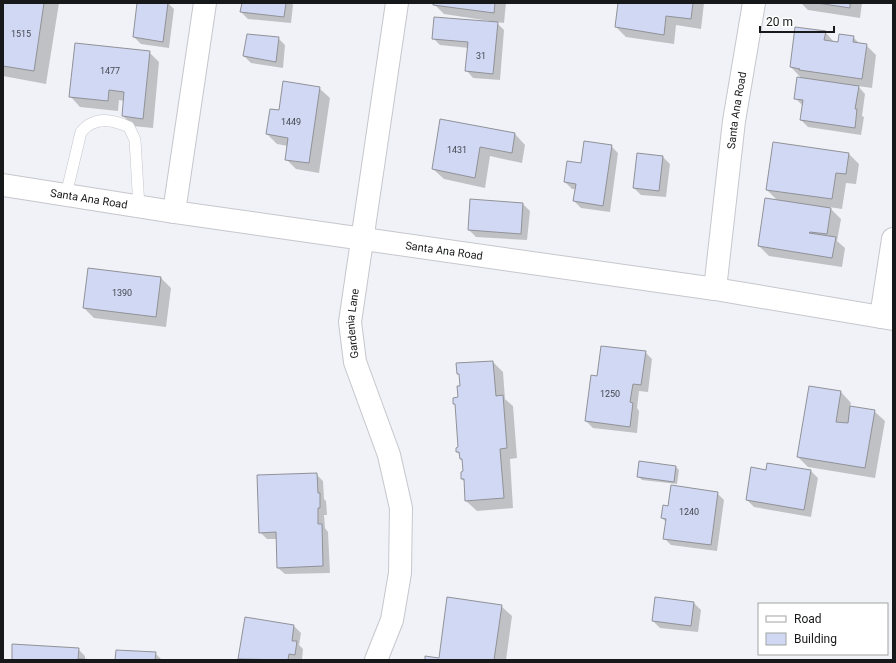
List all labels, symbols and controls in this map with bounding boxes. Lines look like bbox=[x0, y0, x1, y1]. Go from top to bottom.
scale bar bbox=[760, 8, 834, 34]
text: 20 m bbox=[766, 15, 793, 29]
house number: 1515 bbox=[11, 29, 31, 39]
house number: 31 bbox=[476, 51, 486, 61]
house number: 1477 bbox=[100, 66, 120, 76]
street label: Santa Ana Road bbox=[725, 71, 749, 150]
house number: 1449 bbox=[281, 117, 301, 127]
house number: 1431 bbox=[447, 145, 467, 155]
street label: Santa Ana Road bbox=[49, 187, 128, 212]
street label: Santa Ana Road bbox=[404, 239, 484, 263]
house number: 1390 bbox=[112, 288, 132, 298]
street label: Gardenia Lane bbox=[344, 288, 362, 359]
house number: 1250 bbox=[600, 389, 620, 399]
house number: 1240 bbox=[679, 507, 699, 517]
legend bbox=[758, 603, 888, 655]
text: Road bbox=[794, 612, 822, 626]
text: Building bbox=[794, 632, 837, 646]

